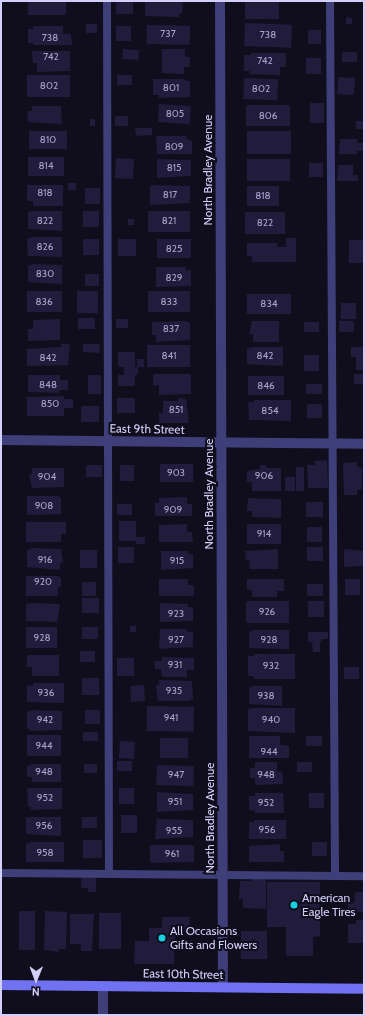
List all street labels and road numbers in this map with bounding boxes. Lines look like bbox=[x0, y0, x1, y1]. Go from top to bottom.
street label: North Bradley Avenue bbox=[201, 115, 215, 225]
street label: East 9th Street bbox=[109, 421, 185, 437]
street label: North Bradley Avenue bbox=[202, 439, 216, 549]
street label: North Bradley Avenue bbox=[203, 763, 217, 873]
street label: East 10th Street bbox=[143, 966, 223, 982]

